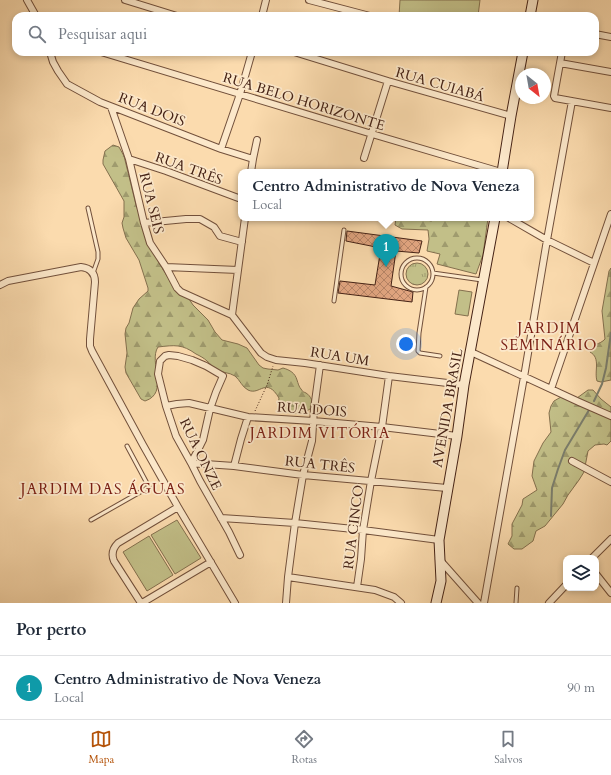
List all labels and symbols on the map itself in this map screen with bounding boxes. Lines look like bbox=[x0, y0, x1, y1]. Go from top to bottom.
street label: RUA CUIABÁ bbox=[393, 63, 486, 106]
street label: RUA BELO HORIZONTE bbox=[220, 68, 388, 135]
north arrow bbox=[515, 68, 551, 104]
street label: RUA DOIS bbox=[116, 88, 188, 131]
street label: RUA TRÊS bbox=[152, 147, 225, 189]
street label: RUA SEIS bbox=[135, 171, 168, 236]
pin: 1 bbox=[373, 234, 399, 267]
district label: JARDIM SEMINÁRIO bbox=[501, 318, 597, 355]
your location bbox=[396, 334, 416, 354]
street label: RUA UM bbox=[309, 342, 371, 371]
street label: AVENIDA BRASIL bbox=[428, 347, 467, 469]
street label: RUA DOIS bbox=[276, 398, 348, 421]
street label: RUA ONZE bbox=[175, 415, 226, 494]
district label: JARDIM VITÓRIA bbox=[248, 423, 390, 443]
street label: RUA TRÊS bbox=[284, 451, 356, 478]
district label: JARDIM DAS ÁGUAS bbox=[19, 479, 185, 499]
street label: RUA CINCO bbox=[339, 484, 368, 570]

